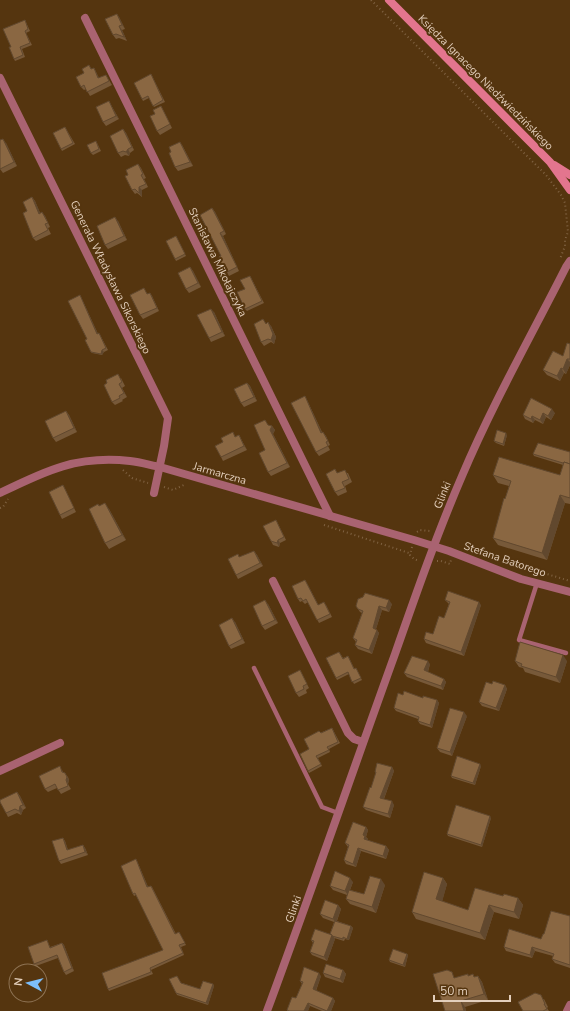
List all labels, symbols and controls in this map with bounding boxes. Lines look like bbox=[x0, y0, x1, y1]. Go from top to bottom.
street label: Księdza Ignacego Niedźwiedzińskiego bbox=[415, 11, 557, 153]
street label: Generała Władysława Sikorskiego bbox=[67, 198, 154, 357]
street label: Stanisława Mikołajczyka bbox=[185, 205, 251, 319]
street label: Jarmarczna bbox=[191, 458, 248, 488]
street label: Glinki bbox=[430, 479, 455, 511]
street label: Stefana Batorego bbox=[462, 538, 548, 581]
street label: Glinki bbox=[282, 893, 305, 925]
north arrow bbox=[8, 963, 48, 1003]
text: N bbox=[11, 977, 27, 987]
scale bar bbox=[434, 977, 510, 1003]
text: 50 m bbox=[440, 983, 468, 999]

